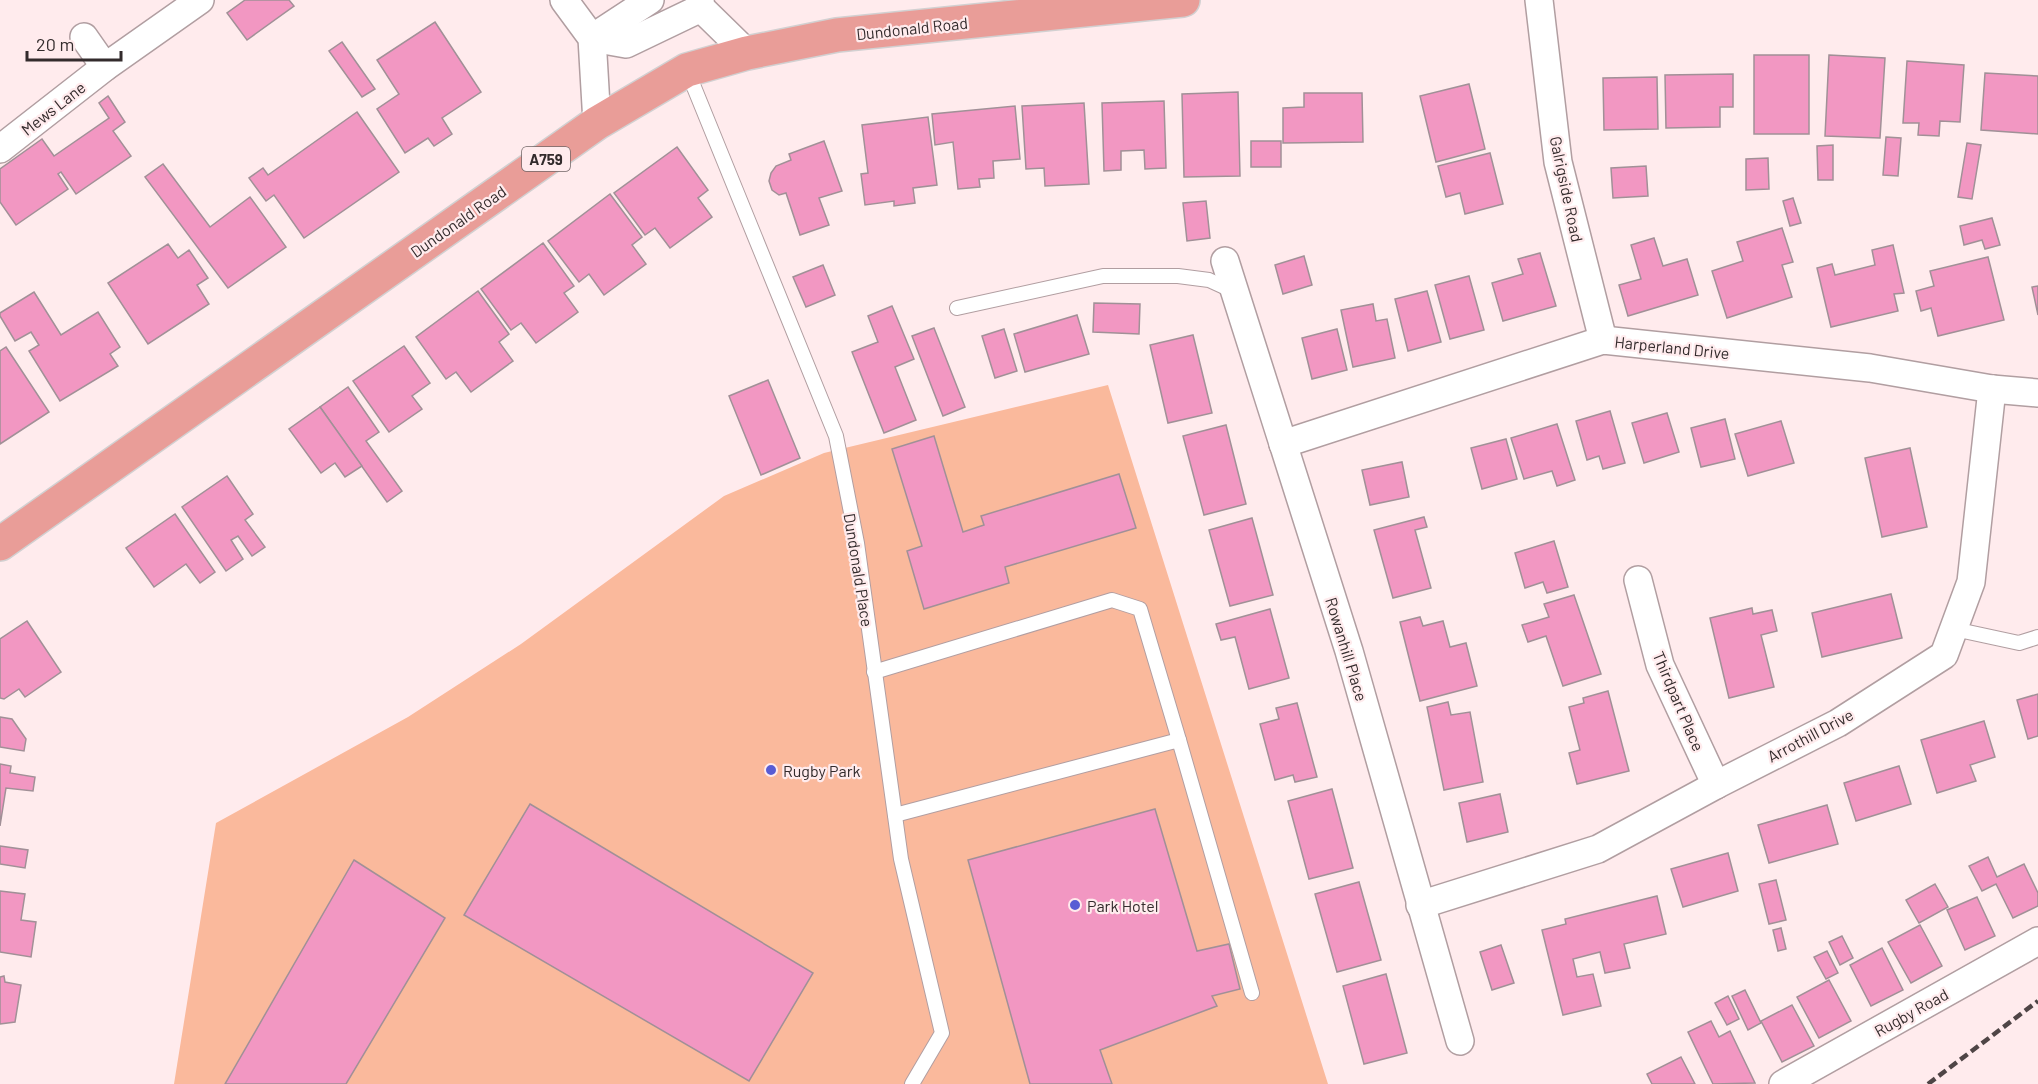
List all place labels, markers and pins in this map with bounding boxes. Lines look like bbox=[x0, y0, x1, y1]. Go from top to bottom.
place label: Rugby Park bbox=[783, 761, 861, 780]
marker: Rugby Park bbox=[764, 763, 778, 777]
place label: Park Hotel bbox=[1087, 896, 1159, 915]
marker: Park Hotel bbox=[1068, 898, 1082, 912]

